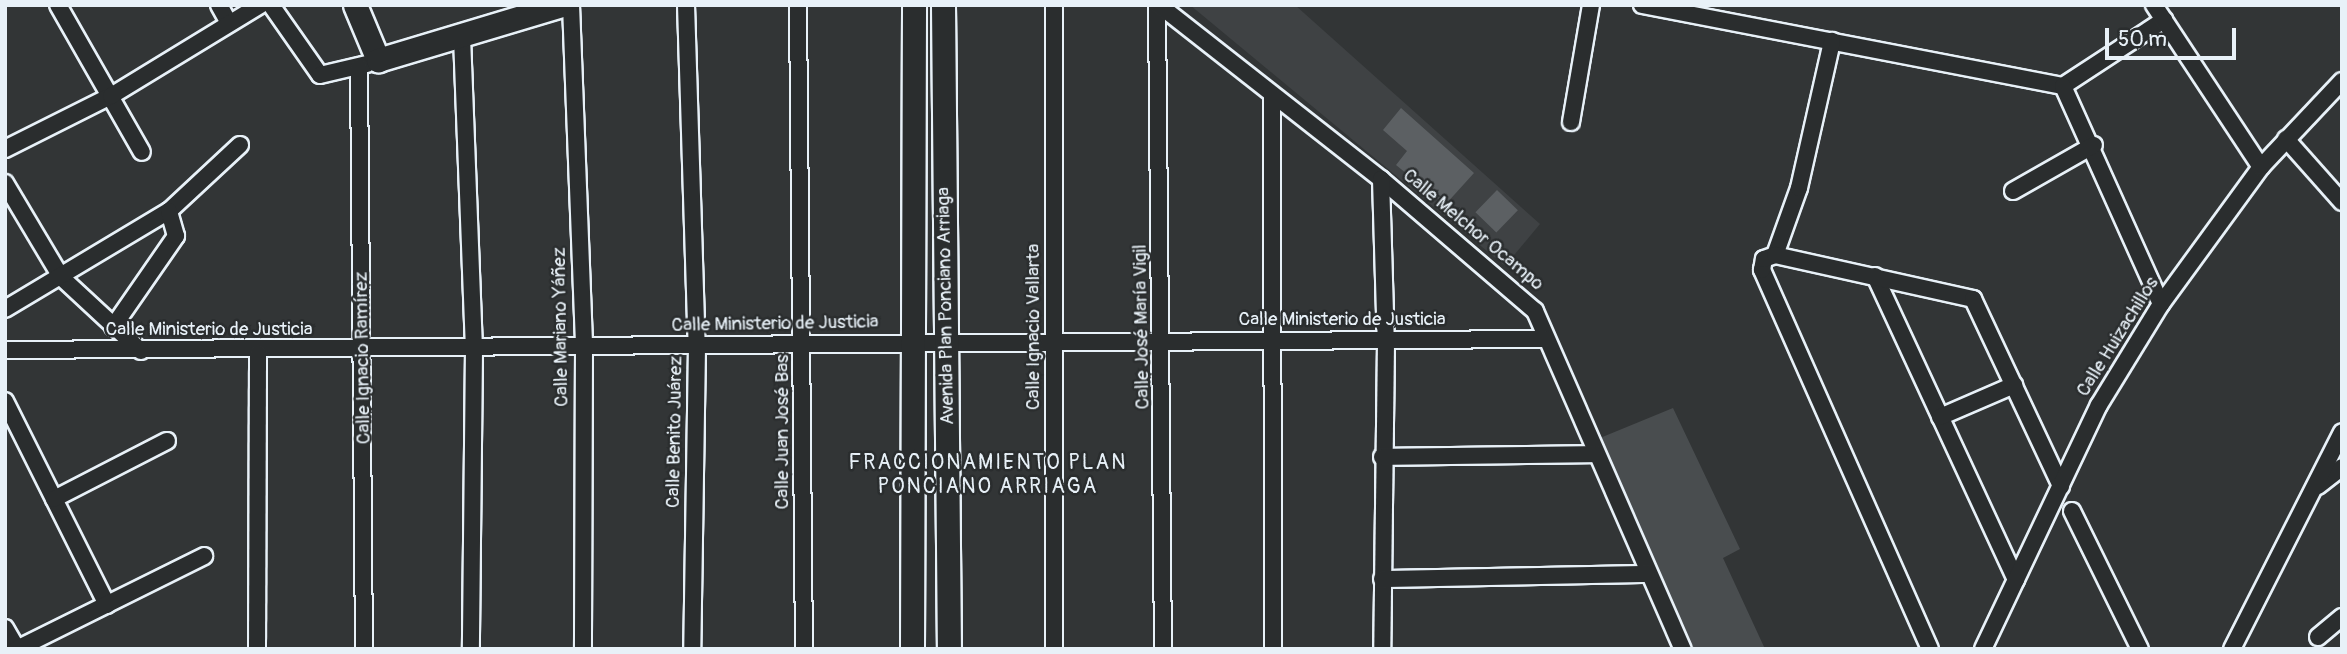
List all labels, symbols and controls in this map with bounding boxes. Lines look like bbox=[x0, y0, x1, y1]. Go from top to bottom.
scale bar bbox=[2109, 14, 2240, 58]
text: 50 m bbox=[2118, 26, 2167, 53]
street label: Calle Melchor Ocampo bbox=[1398, 164, 1548, 296]
street label: Avenida Plan Ponciano Arriaga bbox=[933, 187, 959, 425]
street label: Calle Ignacio Vallarta bbox=[1023, 244, 1045, 410]
street label: Calle José María Vigil bbox=[1129, 244, 1155, 410]
street label: Calle Mariano Yáñez bbox=[548, 247, 574, 407]
street label: Calle Ignacio Ramírez bbox=[350, 271, 376, 445]
street label: Calle Huizachillos bbox=[2072, 273, 2164, 401]
street label: Calle Ministerio de Justicia bbox=[1238, 309, 1446, 331]
street label: Calle Ministerio de Justicia bbox=[671, 311, 879, 337]
street label: Calle Ministerio de Justicia bbox=[105, 319, 313, 341]
street label: Calle Juan José Bas bbox=[772, 354, 794, 510]
street label: Calle Benito Juárez bbox=[662, 356, 688, 508]
district label: FRACCIONAMIENTO PLAN PONCIANO ARRIAGA bbox=[851, 450, 1125, 500]

